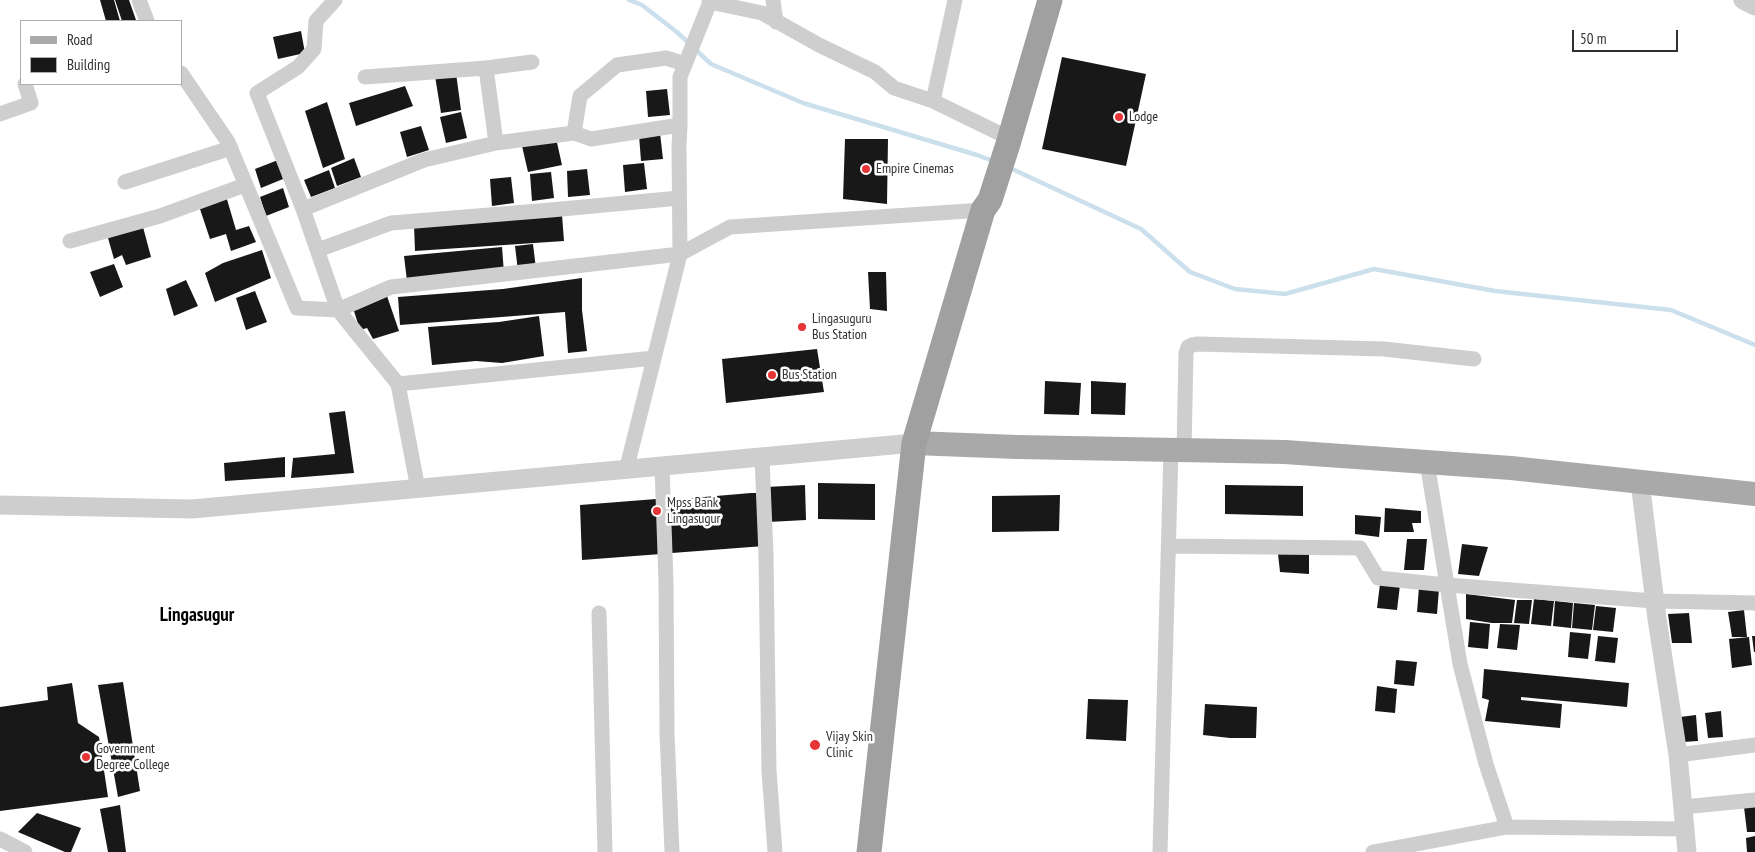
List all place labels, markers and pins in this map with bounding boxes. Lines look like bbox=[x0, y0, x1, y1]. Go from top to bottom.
place label: Lodge bbox=[1129, 109, 1158, 125]
marker: Lodge bbox=[1113, 111, 1125, 123]
place label: Empire Cinemas bbox=[876, 161, 954, 177]
marker: Empire Cinemas bbox=[860, 163, 872, 175]
place label: Lingasuguru Bus Station bbox=[812, 311, 871, 344]
marker: Lingasuguru Bus Station bbox=[796, 321, 808, 333]
place label: Bus Station bbox=[782, 367, 837, 383]
marker: Bus Station bbox=[766, 369, 778, 381]
place label: Mpss Bank Lingasugur bbox=[667, 495, 720, 528]
marker: Mpss Bank Lingasugur bbox=[651, 505, 663, 517]
place label: Vijay Skin Clinic bbox=[826, 729, 873, 762]
marker: Vijay Skin Clinic bbox=[808, 738, 822, 752]
place label: Government Degree College bbox=[96, 741, 169, 774]
marker: Government Degree College bbox=[80, 751, 92, 763]

